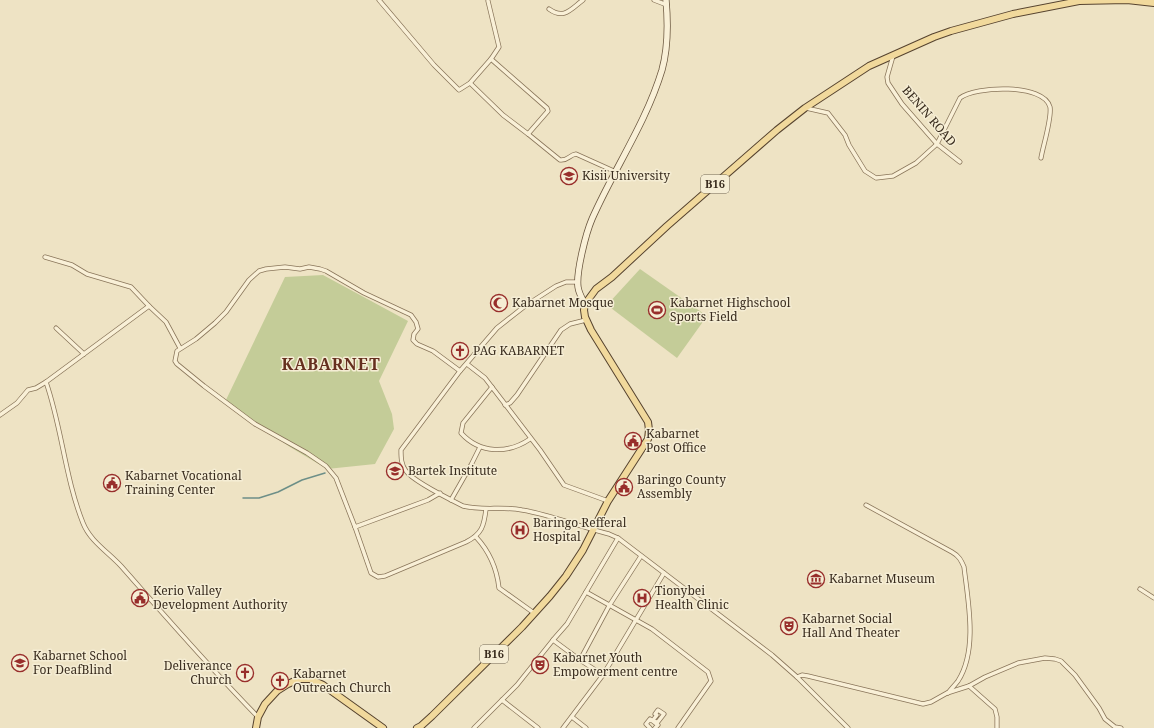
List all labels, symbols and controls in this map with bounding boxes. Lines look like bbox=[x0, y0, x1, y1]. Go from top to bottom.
street label: BENIN ROAD bbox=[898, 82, 960, 150]
school or university icon: Kisii University bbox=[559, 166, 579, 186]
place label: Kisii University bbox=[582, 167, 670, 184]
road number: B16 bbox=[701, 175, 729, 193]
mosque icon: Kabarnet Mosque bbox=[489, 293, 509, 313]
place label: Kabarnet Mosque bbox=[512, 294, 613, 311]
place label: Kabarnet Highschool Sports Field bbox=[670, 294, 791, 325]
sports icon: Kabarnet Highschool Sports Field bbox=[647, 300, 667, 320]
church icon: PAG KABARNET bbox=[450, 341, 470, 361]
place label: PAG KABARNET bbox=[473, 342, 565, 359]
district label: KABARNET bbox=[281, 353, 381, 375]
place label: Kabarnet Post Office bbox=[646, 425, 706, 456]
public building icon: Kabarnet Post Office bbox=[623, 431, 643, 451]
school or university icon: Bartek Institute bbox=[385, 461, 405, 481]
place label: Bartek Institute bbox=[408, 462, 497, 479]
place label: Kabarnet Vocational Training Center bbox=[125, 467, 242, 498]
place label: Baringo County Assembly bbox=[637, 471, 726, 502]
public building icon: Kabarnet Vocational Training Center bbox=[102, 473, 122, 493]
public building icon: Baringo County Assembly bbox=[614, 477, 634, 497]
place label: Baringo Refferal Hospital bbox=[533, 514, 627, 545]
hospital icon: Baringo Refferal Hospital bbox=[510, 520, 530, 540]
museum icon: Kabarnet Museum bbox=[806, 569, 826, 589]
place label: Kabarnet Museum bbox=[829, 570, 935, 587]
place label: Kerio Valley Development Authority bbox=[153, 582, 288, 613]
place label: Tionybei Health Clinic bbox=[655, 582, 729, 613]
public building icon: Kerio Valley Development Authority bbox=[130, 588, 150, 608]
hospital icon: Tionybei Health Clinic bbox=[632, 588, 652, 608]
place label: Kabarnet Social Hall And Theater bbox=[802, 610, 900, 641]
theatre icon: Kabarnet Social Hall And Theater bbox=[779, 616, 799, 636]
road number: B16 bbox=[480, 645, 508, 663]
place label: Kabarnet School For DeafBlind bbox=[33, 647, 127, 678]
place label: Kabarnet Youth Empowerment centre bbox=[553, 649, 678, 680]
school or university icon: Kabarnet School For DeafBlind bbox=[10, 653, 30, 673]
theatre icon: Kabarnet Youth Empowerment centre bbox=[530, 655, 550, 675]
place label: Deliverance Church bbox=[164, 657, 232, 688]
church icon: Deliverance Church bbox=[235, 663, 255, 683]
place label: Kabarnet Outreach Church bbox=[293, 665, 391, 696]
church icon: Kabarnet Outreach Church bbox=[270, 671, 290, 691]

